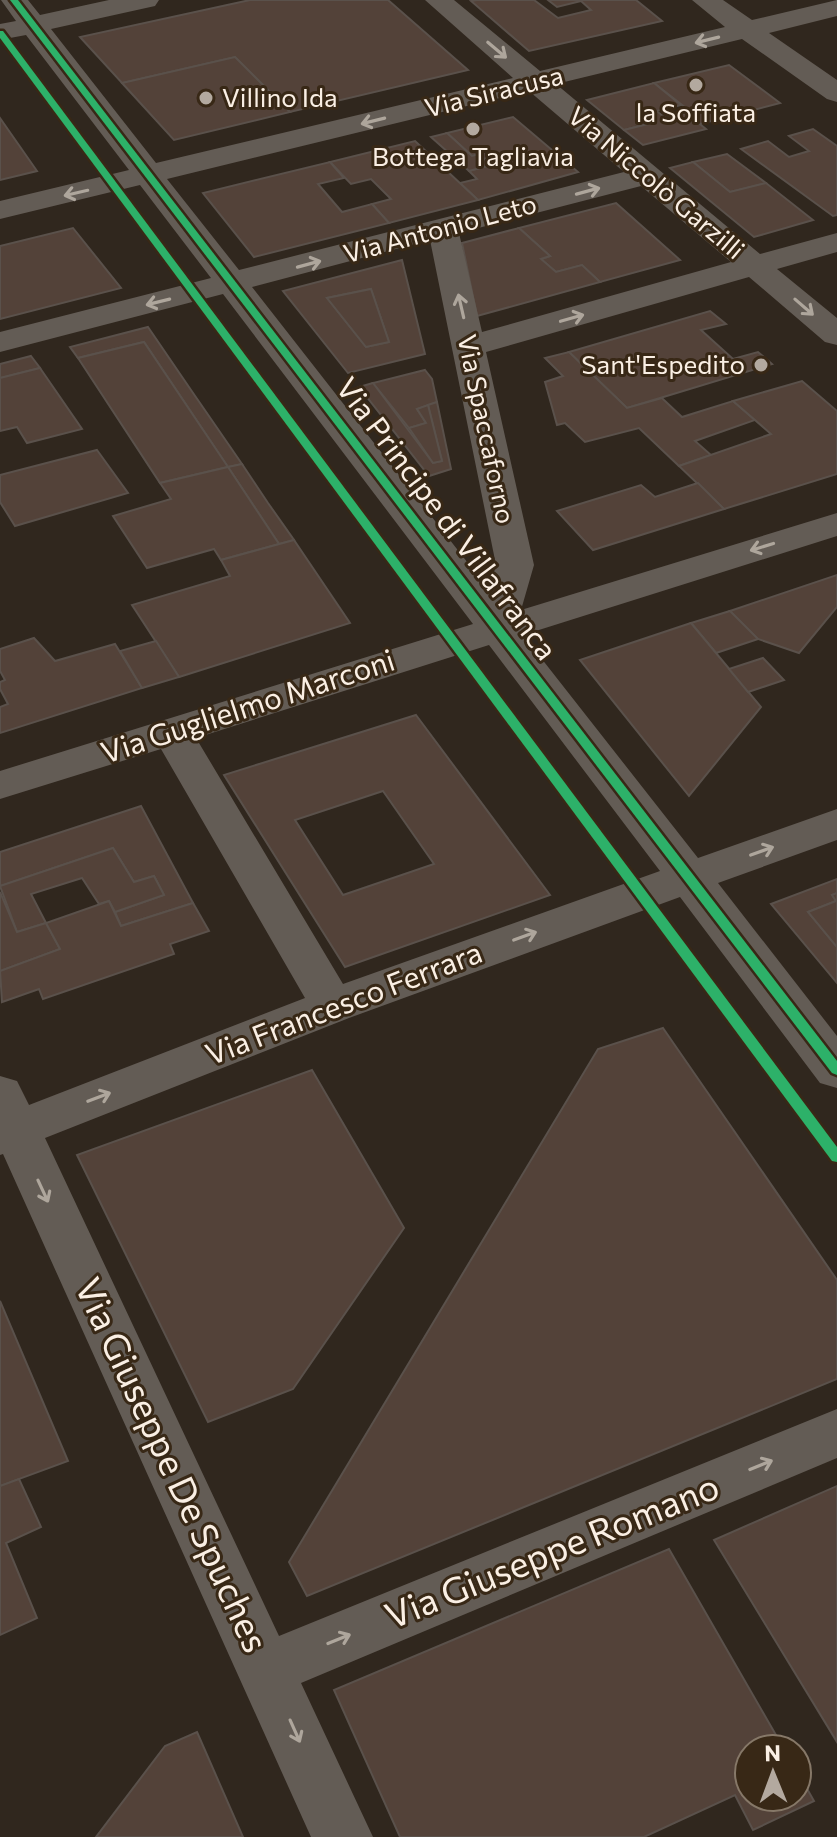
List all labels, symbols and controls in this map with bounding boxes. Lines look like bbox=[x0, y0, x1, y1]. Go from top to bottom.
one-way arrow bbox=[694, 33, 720, 48]
one-way arrow bbox=[487, 41, 507, 59]
street label: Via Siracusa bbox=[421, 58, 566, 123]
marker: la Soffiata bbox=[687, 76, 705, 94]
place label: Villino Ida bbox=[222, 81, 338, 112]
marker: Villino Ida bbox=[197, 89, 215, 107]
place label: la Soffiata bbox=[636, 96, 756, 127]
street label: Via Niccolò Garzilli bbox=[563, 99, 751, 265]
one-way arrow bbox=[360, 115, 386, 130]
marker: Bottega Tagliavia bbox=[464, 120, 482, 138]
place label: Bottega Tagliavia bbox=[372, 140, 574, 171]
one-way arrow bbox=[574, 182, 600, 197]
one-way arrow bbox=[63, 186, 89, 201]
street label: Via Antonio Leto bbox=[340, 187, 539, 268]
one-way arrow bbox=[295, 255, 321, 270]
one-way arrow bbox=[453, 294, 468, 320]
one-way arrow bbox=[145, 295, 171, 310]
one-way arrow bbox=[793, 298, 814, 316]
one-way arrow bbox=[558, 310, 584, 325]
street label: Via Spaccaforno bbox=[452, 331, 523, 526]
place label: Sant'Espedito bbox=[581, 348, 745, 379]
marker: Sant'Espedito bbox=[752, 356, 770, 374]
street label: Via Principe di Villafranca bbox=[330, 369, 566, 666]
one-way arrow bbox=[750, 540, 776, 555]
street label: Via Guglielmo Marconi bbox=[96, 640, 399, 770]
one-way arrow bbox=[749, 842, 774, 857]
one-way arrow bbox=[513, 928, 537, 942]
street label: Via Francesco Ferrara bbox=[200, 932, 487, 1071]
one-way arrow bbox=[86, 1089, 111, 1103]
one-way arrow bbox=[36, 1179, 51, 1203]
street label: Via Giuseppe De Spuches bbox=[68, 1270, 280, 1658]
one-way arrow bbox=[748, 1456, 773, 1471]
street label: Via Giuseppe Romano bbox=[378, 1462, 725, 1636]
one-way arrow bbox=[326, 1631, 351, 1645]
one-way arrow bbox=[288, 1719, 303, 1743]
north arrow bbox=[733, 1733, 813, 1813]
text: N bbox=[764, 1739, 781, 1766]

